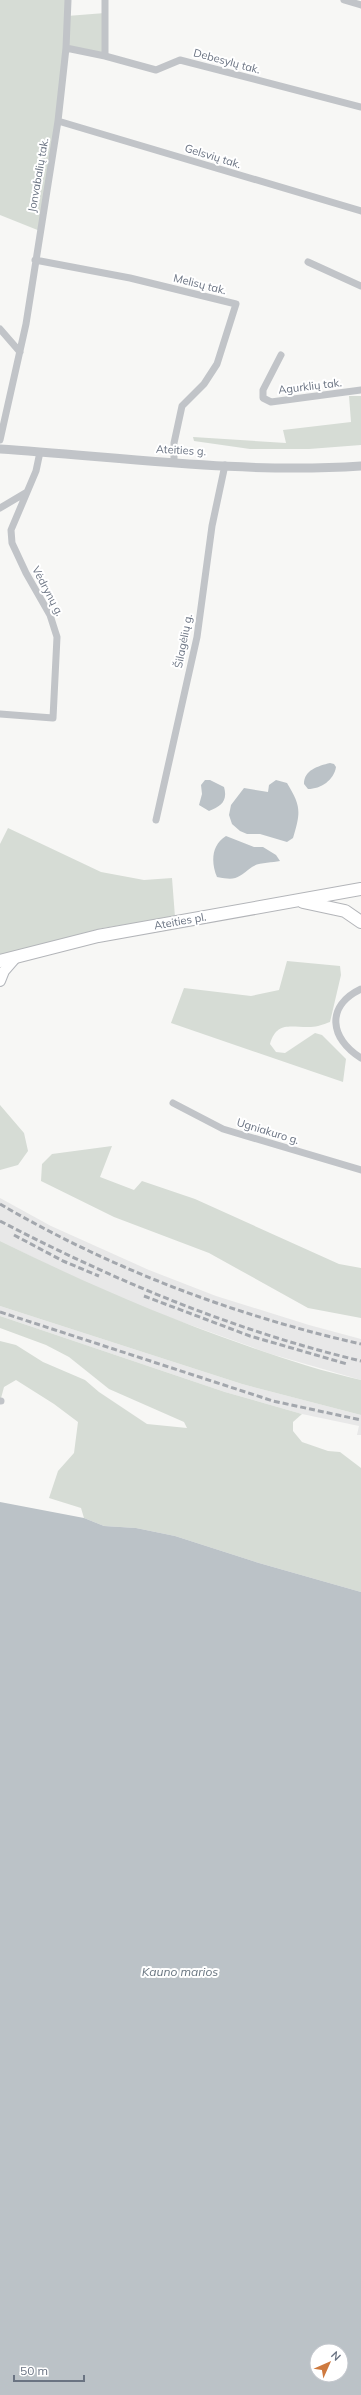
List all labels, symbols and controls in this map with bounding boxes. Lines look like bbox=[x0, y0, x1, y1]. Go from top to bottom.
street label: Debesylų tak. bbox=[192, 45, 262, 77]
street label: Jonvabalių tak. bbox=[25, 137, 51, 213]
street label: Gelsvių tak. bbox=[183, 141, 243, 171]
street label: Melisų tak. bbox=[172, 271, 228, 297]
street label: Agurklių tak. bbox=[277, 375, 343, 397]
street label: Ateities g. bbox=[156, 442, 206, 458]
street label: Vėdrynų g. bbox=[29, 564, 67, 618]
street label: Šilagėlių g. bbox=[171, 613, 195, 669]
street label: Ateities pl. bbox=[153, 910, 207, 932]
street label: Ugniakuro g. bbox=[235, 1115, 301, 1147]
water label: Kauno marios bbox=[142, 1964, 218, 1979]
north arrow bbox=[309, 2343, 349, 2383]
text: N bbox=[328, 2348, 344, 2364]
scale bar bbox=[14, 2357, 84, 2383]
text: 50 m bbox=[20, 2363, 48, 2378]

